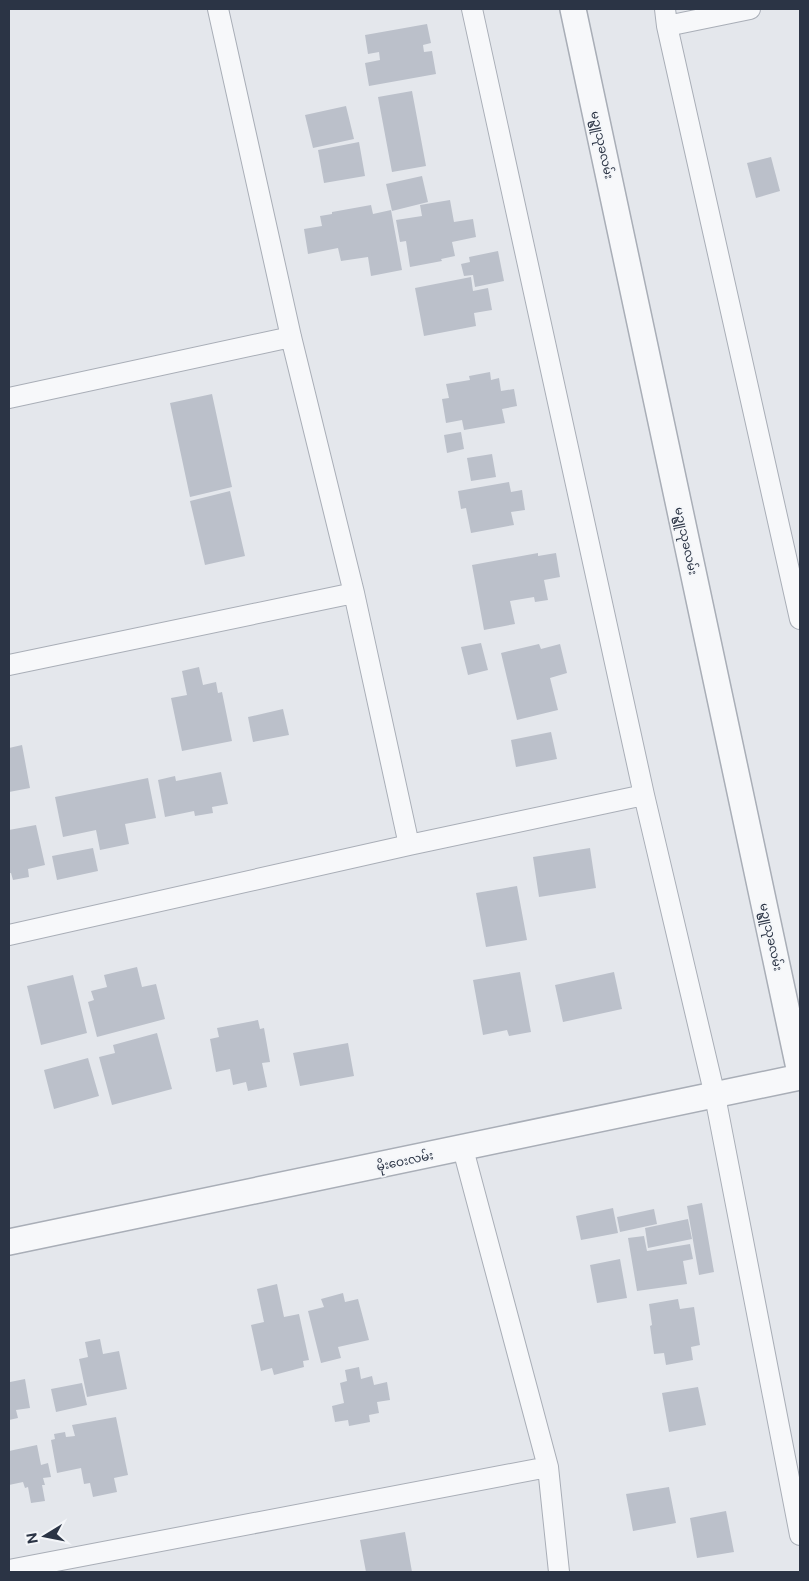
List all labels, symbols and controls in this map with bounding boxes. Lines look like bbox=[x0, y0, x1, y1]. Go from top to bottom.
street label: မဥ္ဇူသုခလမ်း bbox=[585, 109, 618, 181]
street label: မဥ္ဇူသုခလမ်း bbox=[669, 505, 702, 577]
street label: မဥ္ဇူသုခလမ်း bbox=[754, 901, 787, 973]
street label: မိုးဝေးလမ်း bbox=[375, 1146, 435, 1177]
north arrow bbox=[20, 1511, 70, 1561]
text: N bbox=[23, 1531, 41, 1545]

